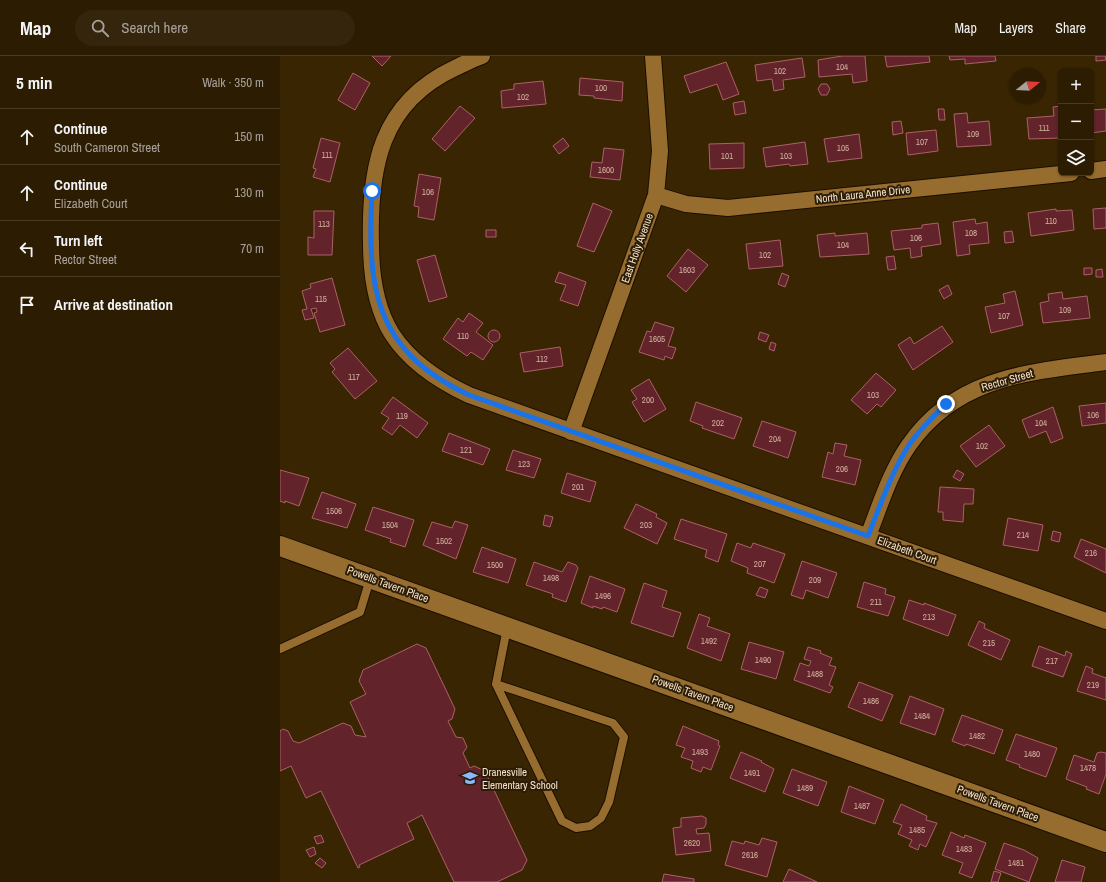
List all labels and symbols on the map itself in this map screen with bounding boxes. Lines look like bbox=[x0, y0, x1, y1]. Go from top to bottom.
house number: 104 bbox=[836, 61, 848, 73]
house number: 102 bbox=[774, 65, 786, 77]
north arrow bbox=[1010, 68, 1046, 104]
house number: 100 bbox=[595, 82, 607, 94]
house number: 102 bbox=[517, 91, 529, 103]
house number: 111 bbox=[1038, 122, 1050, 134]
house number: 109 bbox=[967, 128, 979, 140]
house number: 107 bbox=[916, 136, 928, 148]
house number: 105 bbox=[837, 142, 849, 154]
house number: 111 bbox=[321, 149, 333, 161]
house number: 101 bbox=[721, 150, 733, 162]
house number: 103 bbox=[780, 150, 792, 162]
house number: 1600 bbox=[598, 164, 614, 176]
route start bbox=[363, 182, 381, 200]
street label: North Laura Anne Drive bbox=[815, 182, 911, 206]
house number: 106 bbox=[422, 186, 434, 198]
street label: East Holly Avenue bbox=[618, 211, 656, 285]
house number: 110 bbox=[1045, 215, 1057, 227]
house number: 113 bbox=[318, 218, 330, 230]
house number: 108 bbox=[965, 227, 977, 239]
house number: 106 bbox=[910, 232, 922, 244]
house number: 104 bbox=[837, 239, 849, 251]
house number: 102 bbox=[759, 249, 771, 261]
house number: 1603 bbox=[679, 264, 695, 276]
house number: 115 bbox=[315, 293, 327, 305]
house number: 109 bbox=[1059, 304, 1071, 316]
house number: 107 bbox=[998, 310, 1010, 322]
house number: 110 bbox=[457, 330, 469, 342]
house number: 1605 bbox=[649, 333, 665, 345]
house number: 112 bbox=[536, 353, 548, 365]
street label: Rector Street bbox=[980, 366, 1035, 394]
house number: 117 bbox=[348, 371, 360, 383]
house number: 103 bbox=[867, 389, 879, 401]
house number: 200 bbox=[642, 394, 654, 406]
route end bbox=[937, 395, 955, 413]
house number: 106 bbox=[1087, 409, 1099, 421]
house number: 119 bbox=[396, 410, 408, 422]
house number: 202 bbox=[712, 417, 724, 429]
house number: 104 bbox=[1035, 417, 1047, 429]
house number: 204 bbox=[769, 433, 781, 445]
house number: 102 bbox=[976, 440, 988, 452]
house number: 121 bbox=[460, 444, 472, 456]
house number: 123 bbox=[518, 458, 530, 470]
house number: 206 bbox=[836, 463, 848, 475]
house number: 201 bbox=[572, 481, 584, 493]
house number: 1506 bbox=[326, 505, 342, 517]
house number: 1504 bbox=[382, 519, 398, 531]
house number: 203 bbox=[640, 519, 652, 531]
house number: 214 bbox=[1017, 529, 1029, 541]
street label: Elizabeth Court bbox=[875, 533, 939, 567]
house number: 1502 bbox=[436, 535, 452, 547]
house number: 216 bbox=[1085, 547, 1097, 559]
house number: 207 bbox=[754, 558, 766, 570]
house number: 1500 bbox=[487, 559, 503, 571]
street label: Powells Tavern Place bbox=[345, 563, 431, 605]
house number: 1498 bbox=[543, 572, 559, 584]
house number: 209 bbox=[809, 574, 821, 586]
house number: 1496 bbox=[595, 590, 611, 602]
house number: 211 bbox=[870, 596, 882, 608]
house number: 213 bbox=[923, 611, 935, 623]
house number: 1492 bbox=[701, 635, 717, 647]
house number: 215 bbox=[983, 637, 995, 649]
house number: 1490 bbox=[755, 654, 771, 666]
house number: 217 bbox=[1046, 655, 1058, 667]
house number: 1488 bbox=[807, 668, 823, 680]
street label: Powells Tavern Place bbox=[650, 672, 736, 714]
house number: 219 bbox=[1087, 679, 1099, 691]
house number: 1486 bbox=[863, 695, 879, 707]
house number: 1484 bbox=[914, 710, 930, 722]
house number: 1482 bbox=[969, 730, 985, 742]
house number: 1493 bbox=[692, 746, 708, 758]
house number: 1480 bbox=[1024, 748, 1040, 760]
house number: 1478 bbox=[1080, 762, 1096, 774]
place label: Dranesville Elementary School bbox=[482, 765, 558, 792]
house number: 1491 bbox=[744, 767, 760, 779]
school or university icon: Dranesville Elementary School bbox=[461, 769, 479, 787]
house number: 1489 bbox=[797, 782, 813, 794]
street label: Powells Tavern Place bbox=[955, 782, 1041, 824]
house number: 1487 bbox=[854, 800, 870, 812]
house number: 1485 bbox=[909, 824, 925, 836]
house number: 2620 bbox=[684, 837, 700, 849]
house number: 1483 bbox=[956, 843, 972, 855]
house number: 2616 bbox=[742, 849, 758, 861]
house number: 1481 bbox=[1008, 857, 1024, 869]

